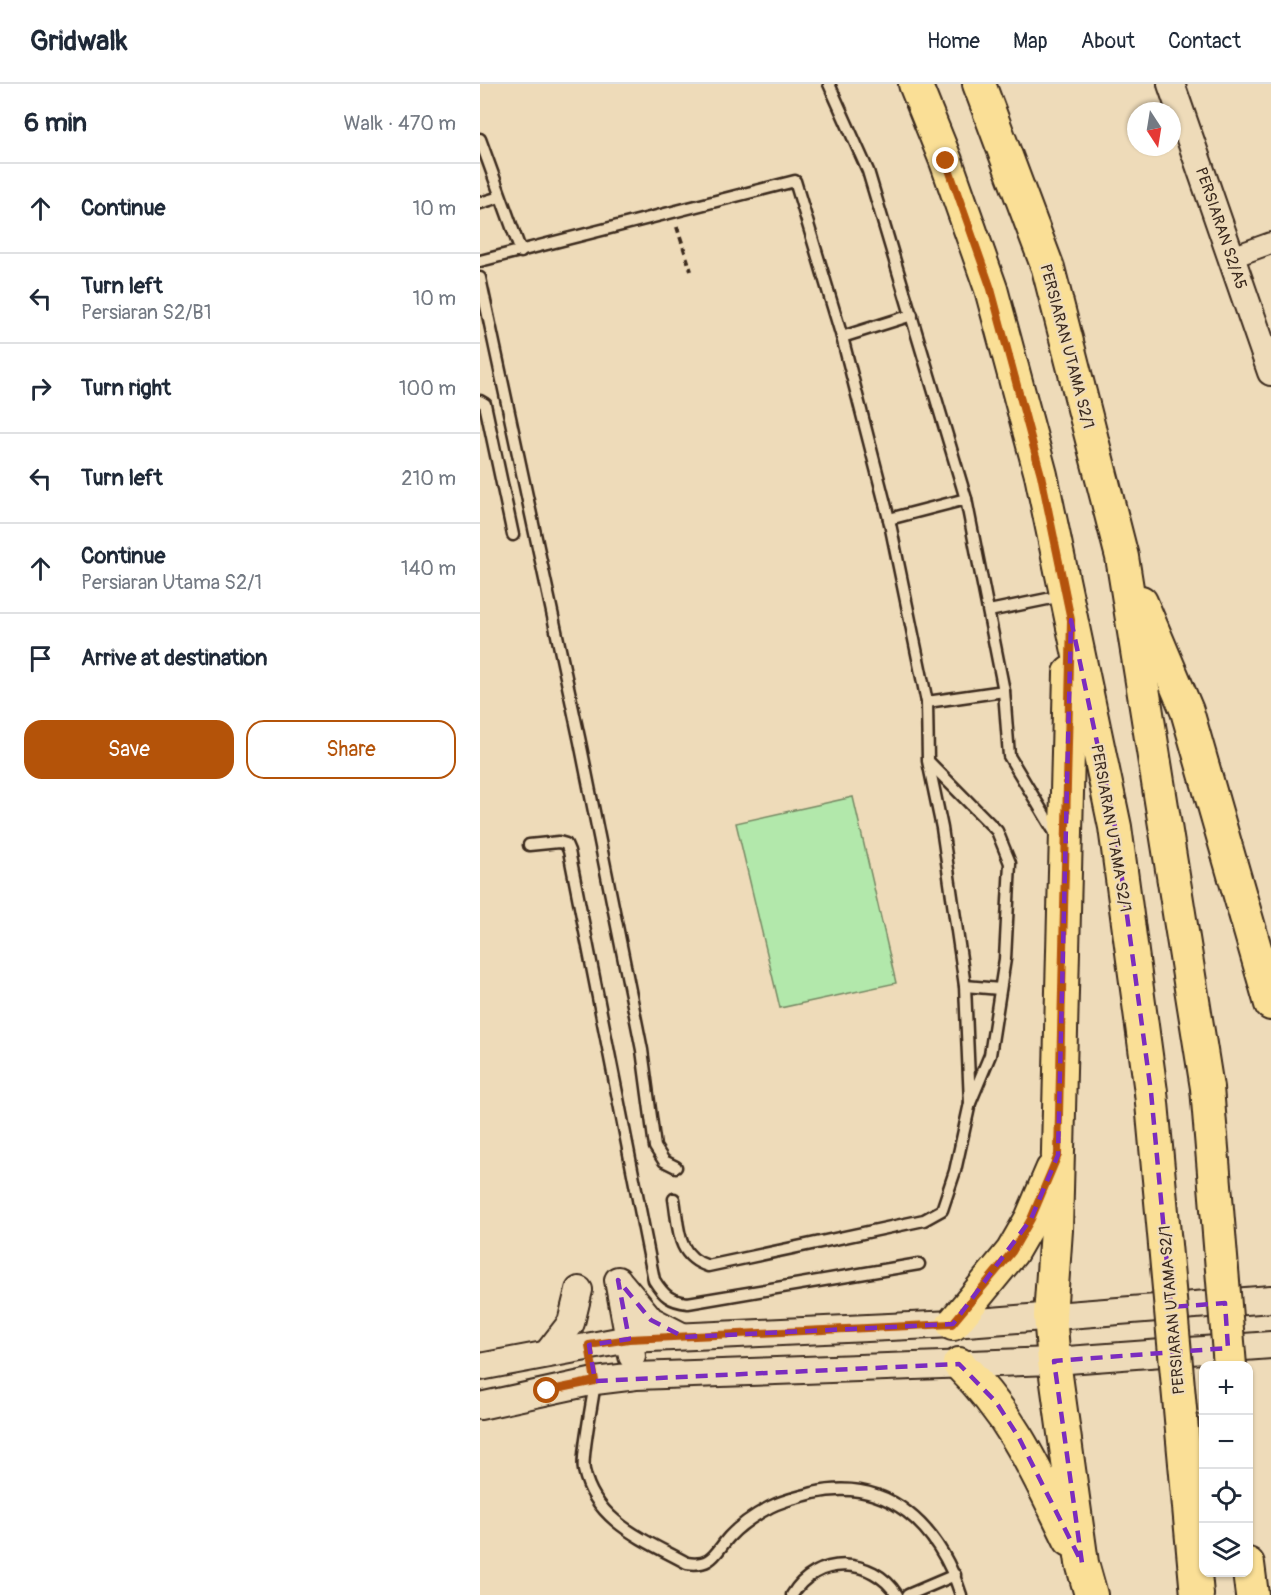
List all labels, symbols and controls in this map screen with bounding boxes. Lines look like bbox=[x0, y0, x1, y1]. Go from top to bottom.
text: Gridwalk bbox=[30, 24, 128, 59]
text: Home bbox=[927, 28, 980, 55]
text: Map bbox=[1013, 28, 1048, 55]
text: About bbox=[1081, 28, 1135, 55]
text: Contact bbox=[1168, 28, 1241, 55]
north arrow bbox=[1127, 102, 1181, 156]
text: 6 min bbox=[24, 107, 87, 139]
text: Walk · 470 m bbox=[343, 111, 456, 136]
route end bbox=[932, 147, 958, 173]
street label: PERSIARAN S2/A5 bbox=[1191, 165, 1251, 292]
icon: ahead bbox=[24, 192, 57, 225]
text: Continue bbox=[81, 194, 165, 222]
text: 10 m bbox=[412, 196, 456, 221]
street label: PERSIARAN UTAMA S2/1 bbox=[1035, 262, 1099, 431]
text: Turn left bbox=[81, 272, 163, 300]
icon: left bbox=[24, 282, 57, 315]
text: 10 m bbox=[412, 286, 456, 311]
text: Persiaran S2/B1 bbox=[81, 300, 212, 325]
icon: right bbox=[24, 372, 57, 405]
text: Turn right bbox=[81, 374, 171, 402]
text: 100 m bbox=[399, 376, 456, 401]
icon: left bbox=[24, 462, 57, 495]
text: Turn left bbox=[81, 464, 163, 492]
text: 210 m bbox=[401, 466, 456, 491]
text: Continue bbox=[81, 542, 165, 570]
icon: ahead bbox=[24, 552, 57, 585]
text: 140 m bbox=[401, 556, 456, 581]
text: Persiaran Utama S2/1 bbox=[81, 570, 262, 595]
icon: arrive bbox=[24, 642, 57, 675]
text: Arrive at destination bbox=[81, 644, 267, 672]
button: Save bbox=[24, 720, 234, 779]
button: Share bbox=[246, 720, 456, 779]
street label: PERSIARAN UTAMA S2/1 bbox=[1086, 743, 1136, 913]
street label: PERSIARAN UTAMA S2/1 bbox=[1155, 1225, 1189, 1395]
map controls bbox=[1199, 1361, 1253, 1577]
button: + bbox=[1199, 1361, 1253, 1415]
route start bbox=[533, 1377, 559, 1403]
button: − bbox=[1199, 1415, 1253, 1469]
button: locate bbox=[1199, 1469, 1253, 1523]
button: layers bbox=[1199, 1523, 1253, 1577]

